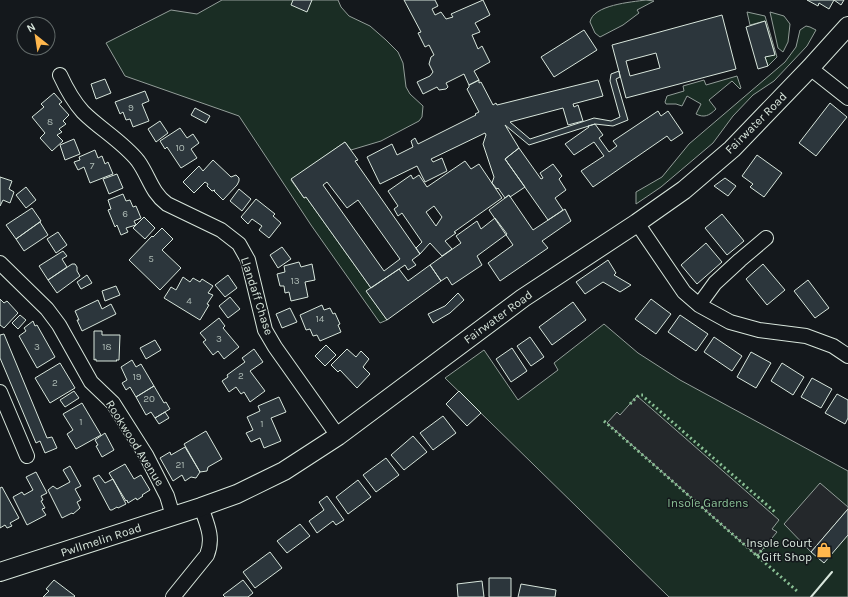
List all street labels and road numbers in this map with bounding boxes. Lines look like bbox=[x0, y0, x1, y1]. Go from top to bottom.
street label: Fairwater Road bbox=[722, 89, 790, 157]
street label: Llandaff Chase bbox=[238, 255, 276, 337]
street label: Fairwater Road bbox=[461, 287, 535, 347]
street label: Rookwood Avenue bbox=[103, 398, 167, 488]
street label: Pwllmelin Road bbox=[59, 520, 143, 560]

